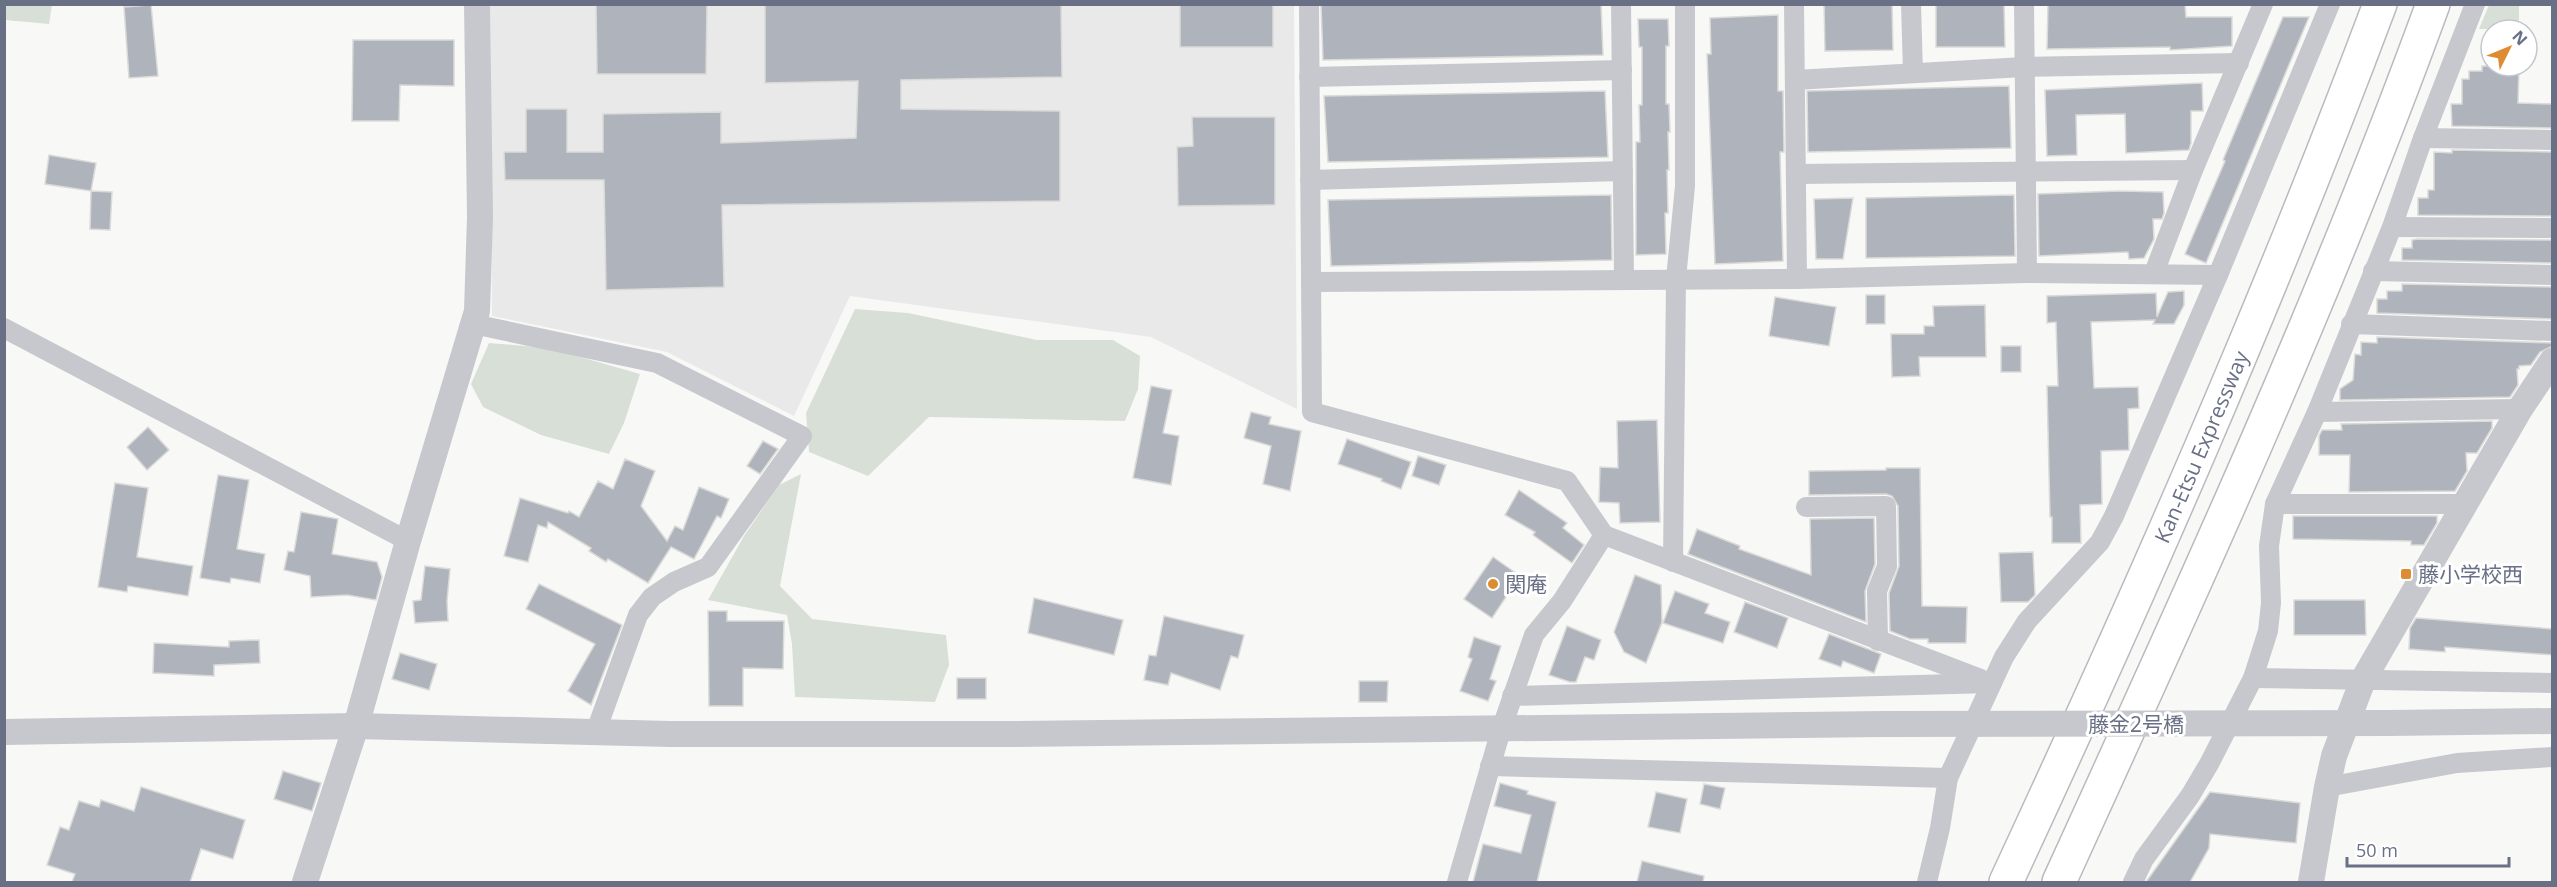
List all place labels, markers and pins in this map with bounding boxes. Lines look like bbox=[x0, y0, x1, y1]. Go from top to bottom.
place label: 藤小学校西 bbox=[2418, 560, 2523, 588]
marker: 藤小学校西 bbox=[2399, 567, 2413, 581]
place label: 関庵 bbox=[1505, 570, 1547, 598]
marker: 関庵 bbox=[1486, 577, 1500, 591]

